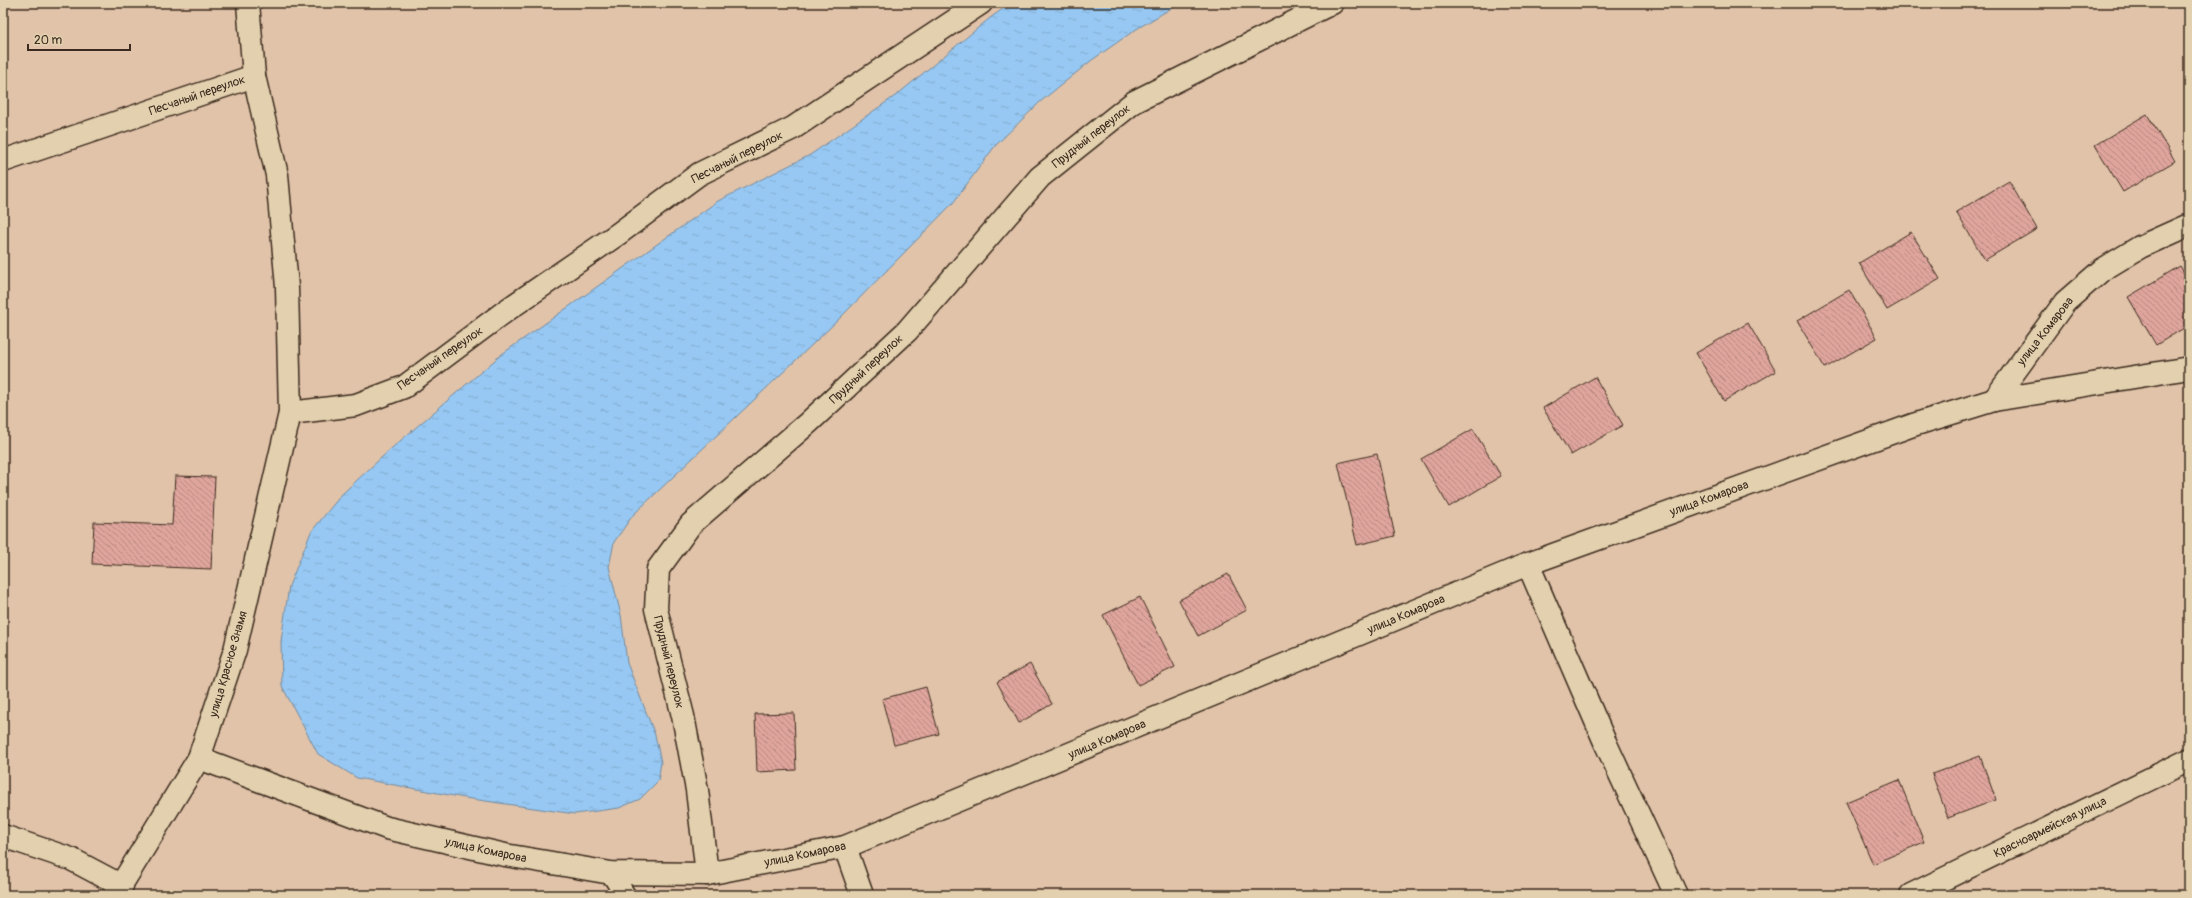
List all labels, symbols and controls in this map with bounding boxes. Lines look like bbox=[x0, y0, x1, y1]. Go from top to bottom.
scale bar bbox=[28, 26, 130, 52]
text: 20 m bbox=[34, 33, 63, 48]
street label: Песчаный переулок bbox=[147, 72, 247, 119]
street label: Прудный переулок bbox=[1049, 101, 1133, 172]
street label: Песчаный переулок bbox=[689, 128, 785, 187]
street label: улица Комарова bbox=[2013, 294, 2077, 369]
street label: Песчаный переулок bbox=[395, 323, 486, 393]
street label: Прудный переулок bbox=[827, 332, 906, 407]
street label: улица Комарова bbox=[1667, 477, 1751, 520]
street label: улица Комарова bbox=[1364, 591, 1448, 638]
street label: улица Красное Знамя bbox=[206, 609, 251, 720]
street label: Прудный переулок bbox=[650, 614, 687, 710]
street label: улица Комарова bbox=[1065, 716, 1149, 763]
street label: Красноармейская улица bbox=[1991, 793, 2109, 861]
street label: улица Комарова bbox=[443, 834, 528, 867]
street label: улица Комарова bbox=[762, 838, 848, 871]

